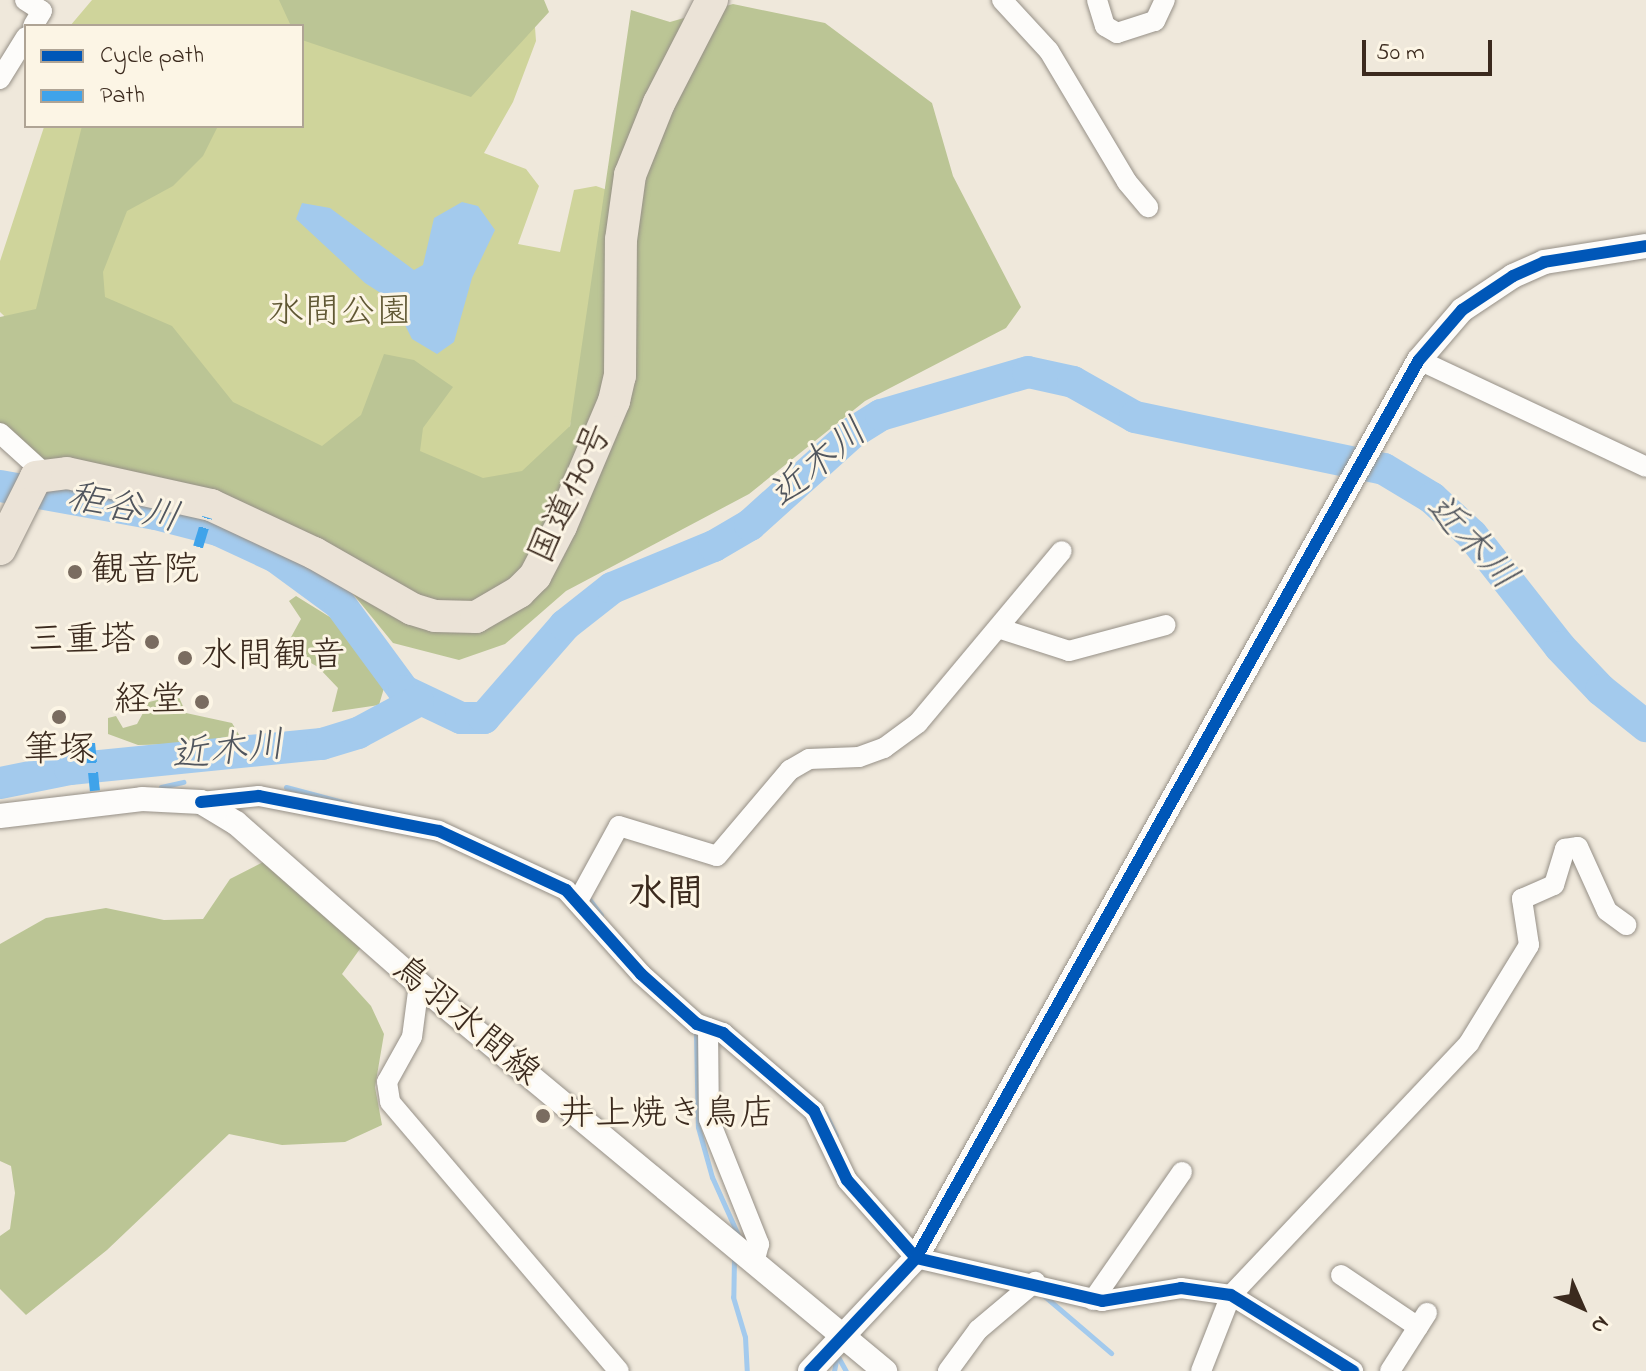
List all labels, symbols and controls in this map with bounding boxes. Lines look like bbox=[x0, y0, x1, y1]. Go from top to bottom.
legend bbox=[24, 24, 304, 128]
scale bar bbox=[1366, 24, 1496, 74]
text: 50 m bbox=[1376, 36, 1425, 71]
text: Cycle path bbox=[100, 39, 204, 74]
text: Path bbox=[100, 79, 145, 114]
park label: 水間公園 bbox=[268, 292, 412, 336]
water label: 近木川 bbox=[762, 411, 878, 519]
street label: 国道170号 bbox=[521, 417, 623, 571]
water label: 秬谷川 bbox=[63, 476, 183, 544]
water label: 近木川 bbox=[1414, 487, 1526, 601]
place label: 観音院 bbox=[91, 550, 199, 594]
marker: 観音院 bbox=[66, 563, 84, 581]
place label: 三重塔 bbox=[28, 620, 136, 664]
marker: 三重塔 bbox=[143, 633, 161, 651]
place label: 水間観音 bbox=[201, 636, 345, 680]
marker: 水間観音 bbox=[176, 649, 194, 667]
place label: 経堂 bbox=[114, 680, 186, 724]
marker: 経堂 bbox=[193, 693, 211, 711]
marker: 筆塚 bbox=[50, 708, 68, 726]
water label: 近木川 bbox=[169, 724, 287, 782]
place label: 筆塚 bbox=[23, 730, 95, 774]
district label: 水間 bbox=[628, 874, 704, 920]
street label: 鳥羽水間線 bbox=[382, 948, 548, 1096]
place label: 井上焼き鳥店 bbox=[559, 1094, 775, 1138]
marker: 井上焼き鳥店 bbox=[534, 1107, 552, 1125]
north arrow bbox=[1542, 1267, 1622, 1347]
text: N bbox=[1582, 1307, 1616, 1341]

